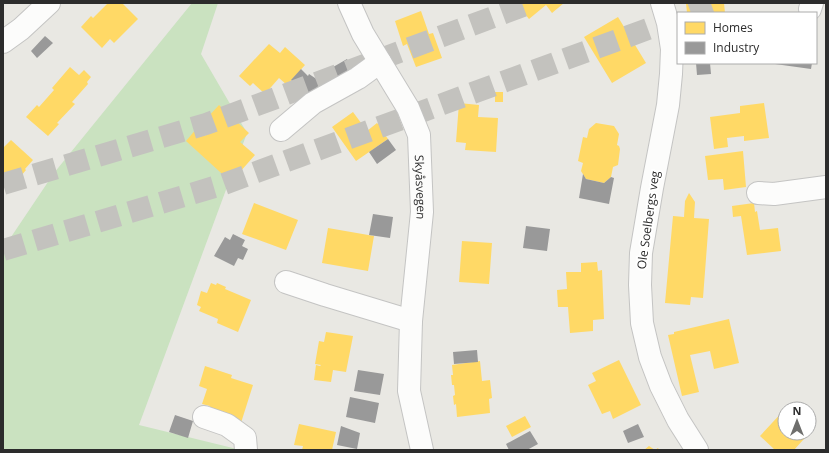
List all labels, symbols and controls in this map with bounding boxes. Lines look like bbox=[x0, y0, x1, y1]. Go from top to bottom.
legend bbox=[677, 12, 817, 64]
text: Homes bbox=[713, 19, 753, 36]
text: Industry bbox=[713, 39, 760, 56]
street label: Skyåsvegen bbox=[411, 155, 431, 220]
street label: Ole Soelbergs veg bbox=[633, 169, 663, 270]
north arrow bbox=[777, 401, 817, 441]
text: N bbox=[793, 403, 801, 418]

